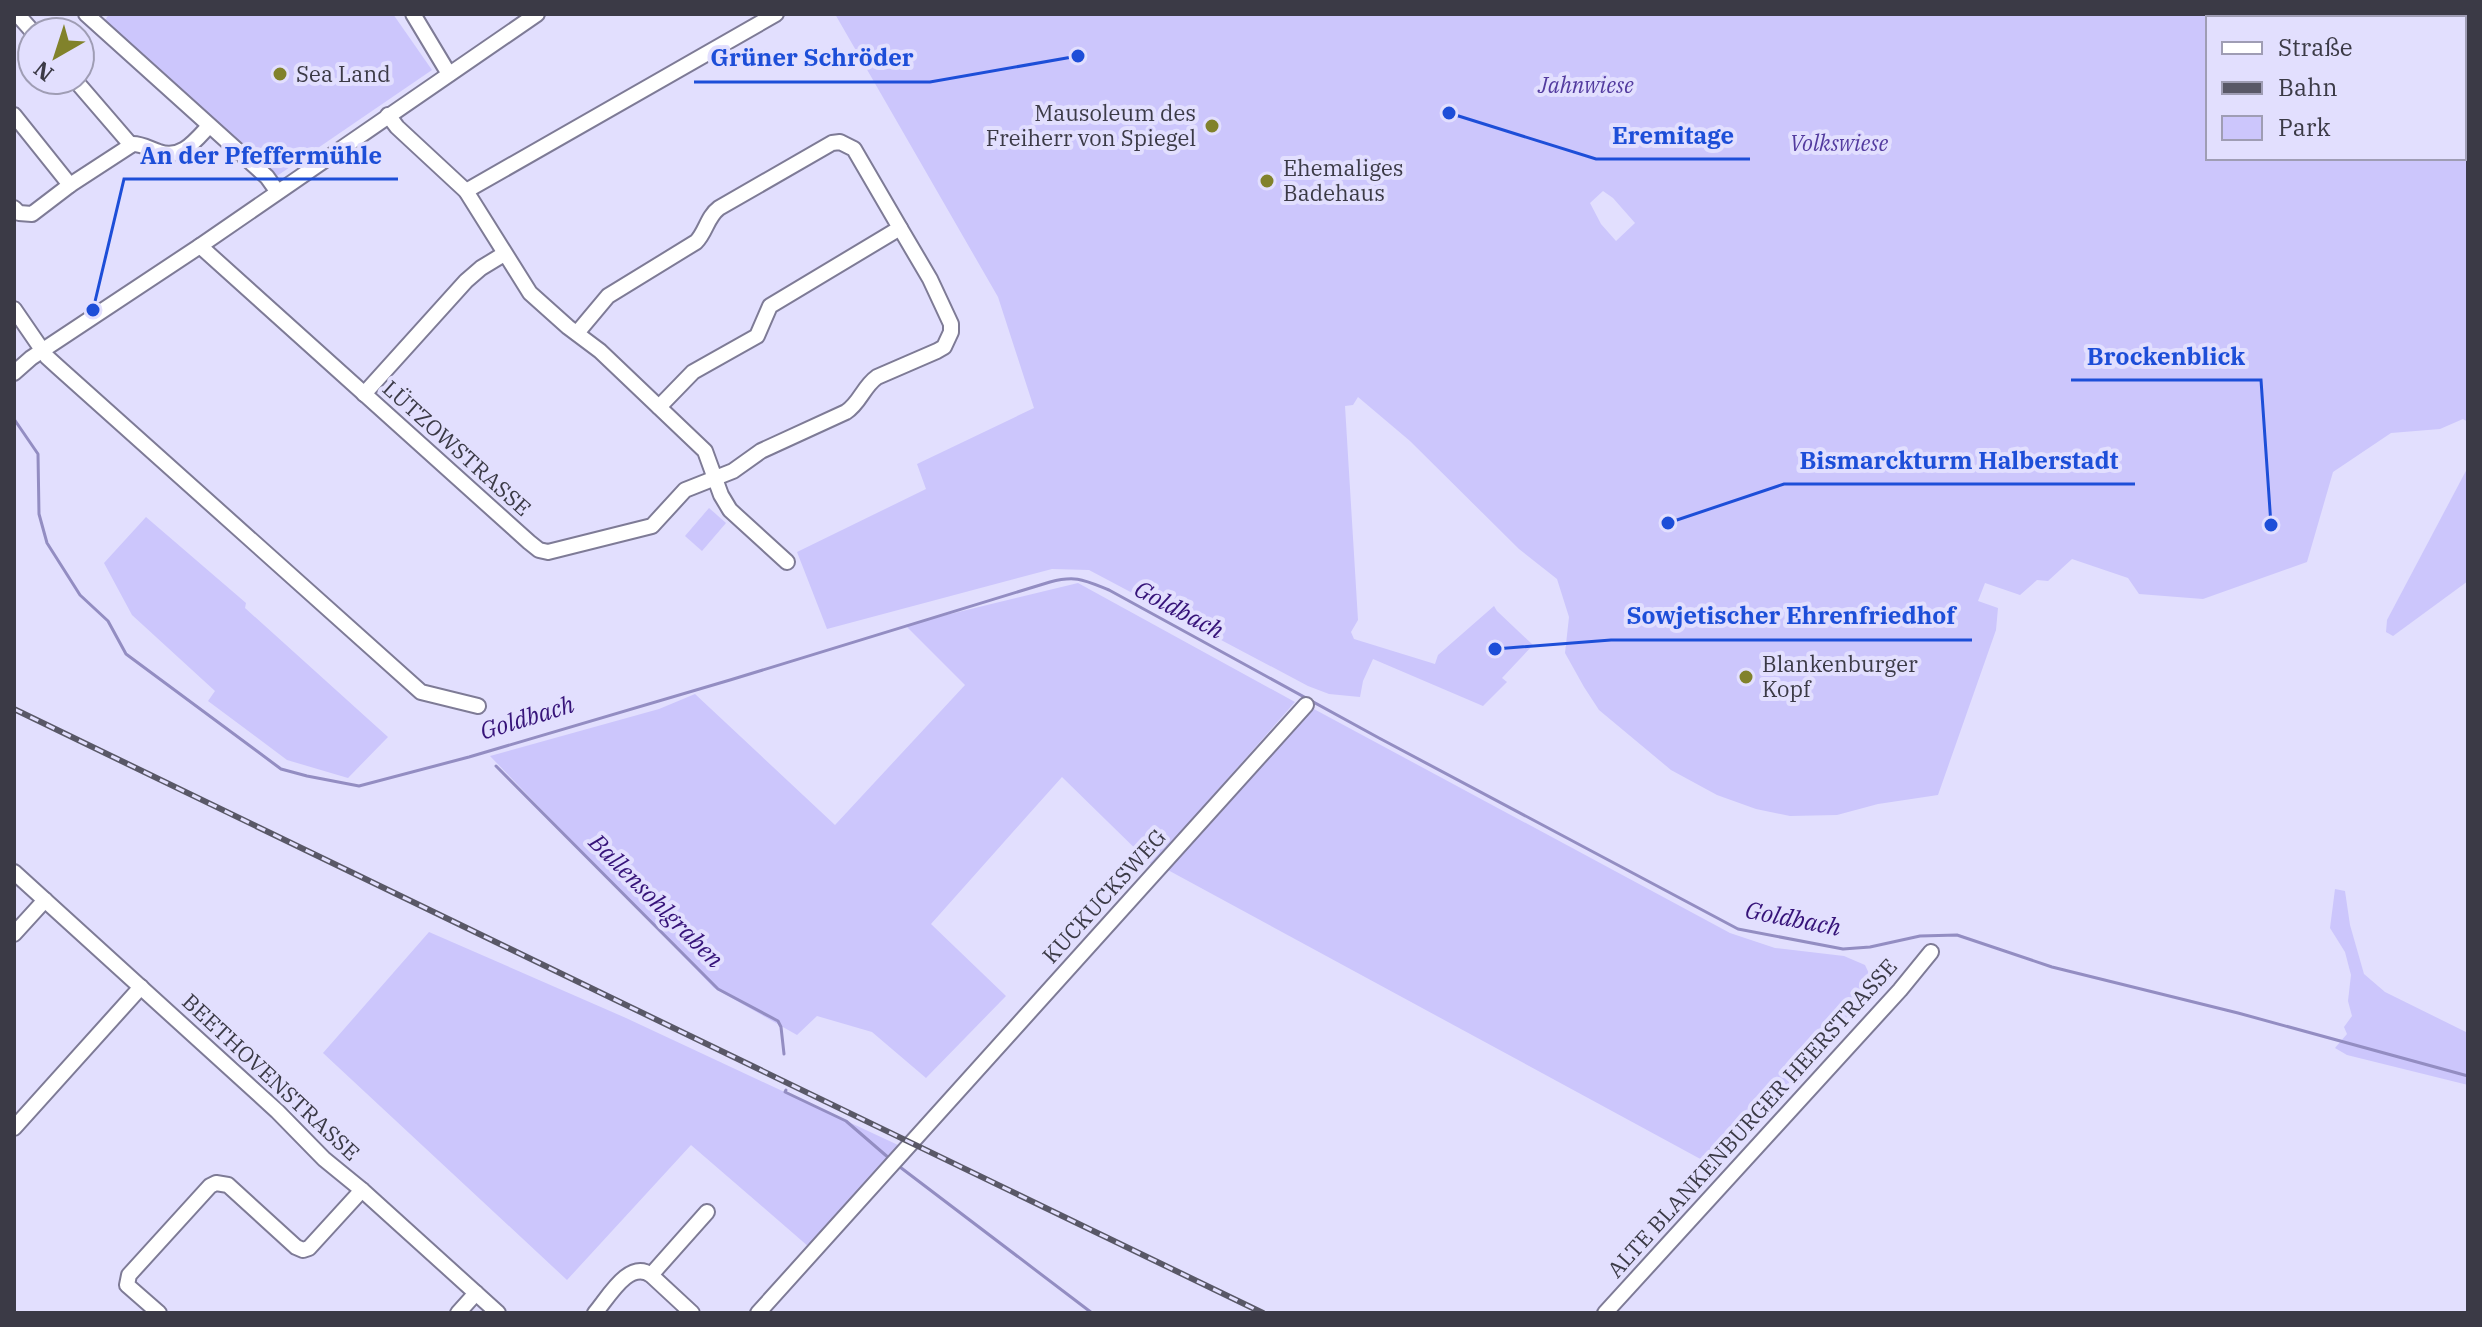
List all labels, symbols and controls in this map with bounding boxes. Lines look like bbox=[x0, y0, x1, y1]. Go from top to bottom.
north arrow bbox=[16, 16, 96, 96]
legend bbox=[2206, 16, 2466, 160]
text: Straße bbox=[2278, 31, 2353, 63]
callout: Grüner Schröder bbox=[694, 34, 930, 82]
text: Grüner Schröder bbox=[710, 41, 914, 73]
text: N bbox=[27, 55, 59, 89]
place label: Sea Land bbox=[296, 59, 391, 88]
marker: Sea Land bbox=[271, 65, 289, 83]
park label: Jahnwiese bbox=[1537, 70, 1634, 99]
text: Bahn bbox=[2278, 71, 2338, 103]
place label: Mausoleum des Freiherr von Spiegel bbox=[986, 98, 1196, 152]
callout: Eremitage bbox=[1596, 111, 1750, 159]
text: Park bbox=[2278, 111, 2330, 143]
marker: Mausoleum des Freiherr von Spiegel bbox=[1203, 117, 1221, 135]
text: Eremitage bbox=[1612, 119, 1734, 151]
park label: Volkswiese bbox=[1790, 128, 1889, 157]
callout: An der Pfeffermühle bbox=[124, 131, 398, 179]
text: An der Pfeffermühle bbox=[140, 139, 382, 171]
place label: Ehemaliges Badehaus bbox=[1283, 153, 1404, 207]
marker: Ehemaliges Badehaus bbox=[1258, 172, 1276, 190]
callout: Brockenblick bbox=[2071, 332, 2261, 380]
text: Brockenblick bbox=[2087, 340, 2245, 372]
street label: LÜTZOWSTRASSE bbox=[377, 373, 538, 522]
callout: Bismarckturm Halberstadt bbox=[1784, 436, 2135, 484]
text: Bismarckturm Halberstadt bbox=[1799, 444, 2119, 476]
water label: Goldbach bbox=[1129, 572, 1230, 646]
callout: Sowjetischer Ehrenfriedhof bbox=[1611, 592, 1972, 640]
text: Sowjetischer Ehrenfriedhof bbox=[1626, 599, 1957, 631]
place label: Blankenburger Kopf bbox=[1762, 649, 1918, 703]
marker: Blankenburger Kopf bbox=[1737, 668, 1755, 686]
water label: Goldbach bbox=[476, 688, 578, 747]
street label: KUCKUCKSWEG bbox=[1035, 822, 1172, 969]
water label: Ballensohlgraben bbox=[582, 826, 731, 975]
water label: Goldbach bbox=[1743, 893, 1844, 943]
street label: ALTE BLANKENBURGER HEERSTRASSE bbox=[1600, 952, 1903, 1283]
street label: BEETHOVENSTRASSE bbox=[176, 987, 366, 1167]

